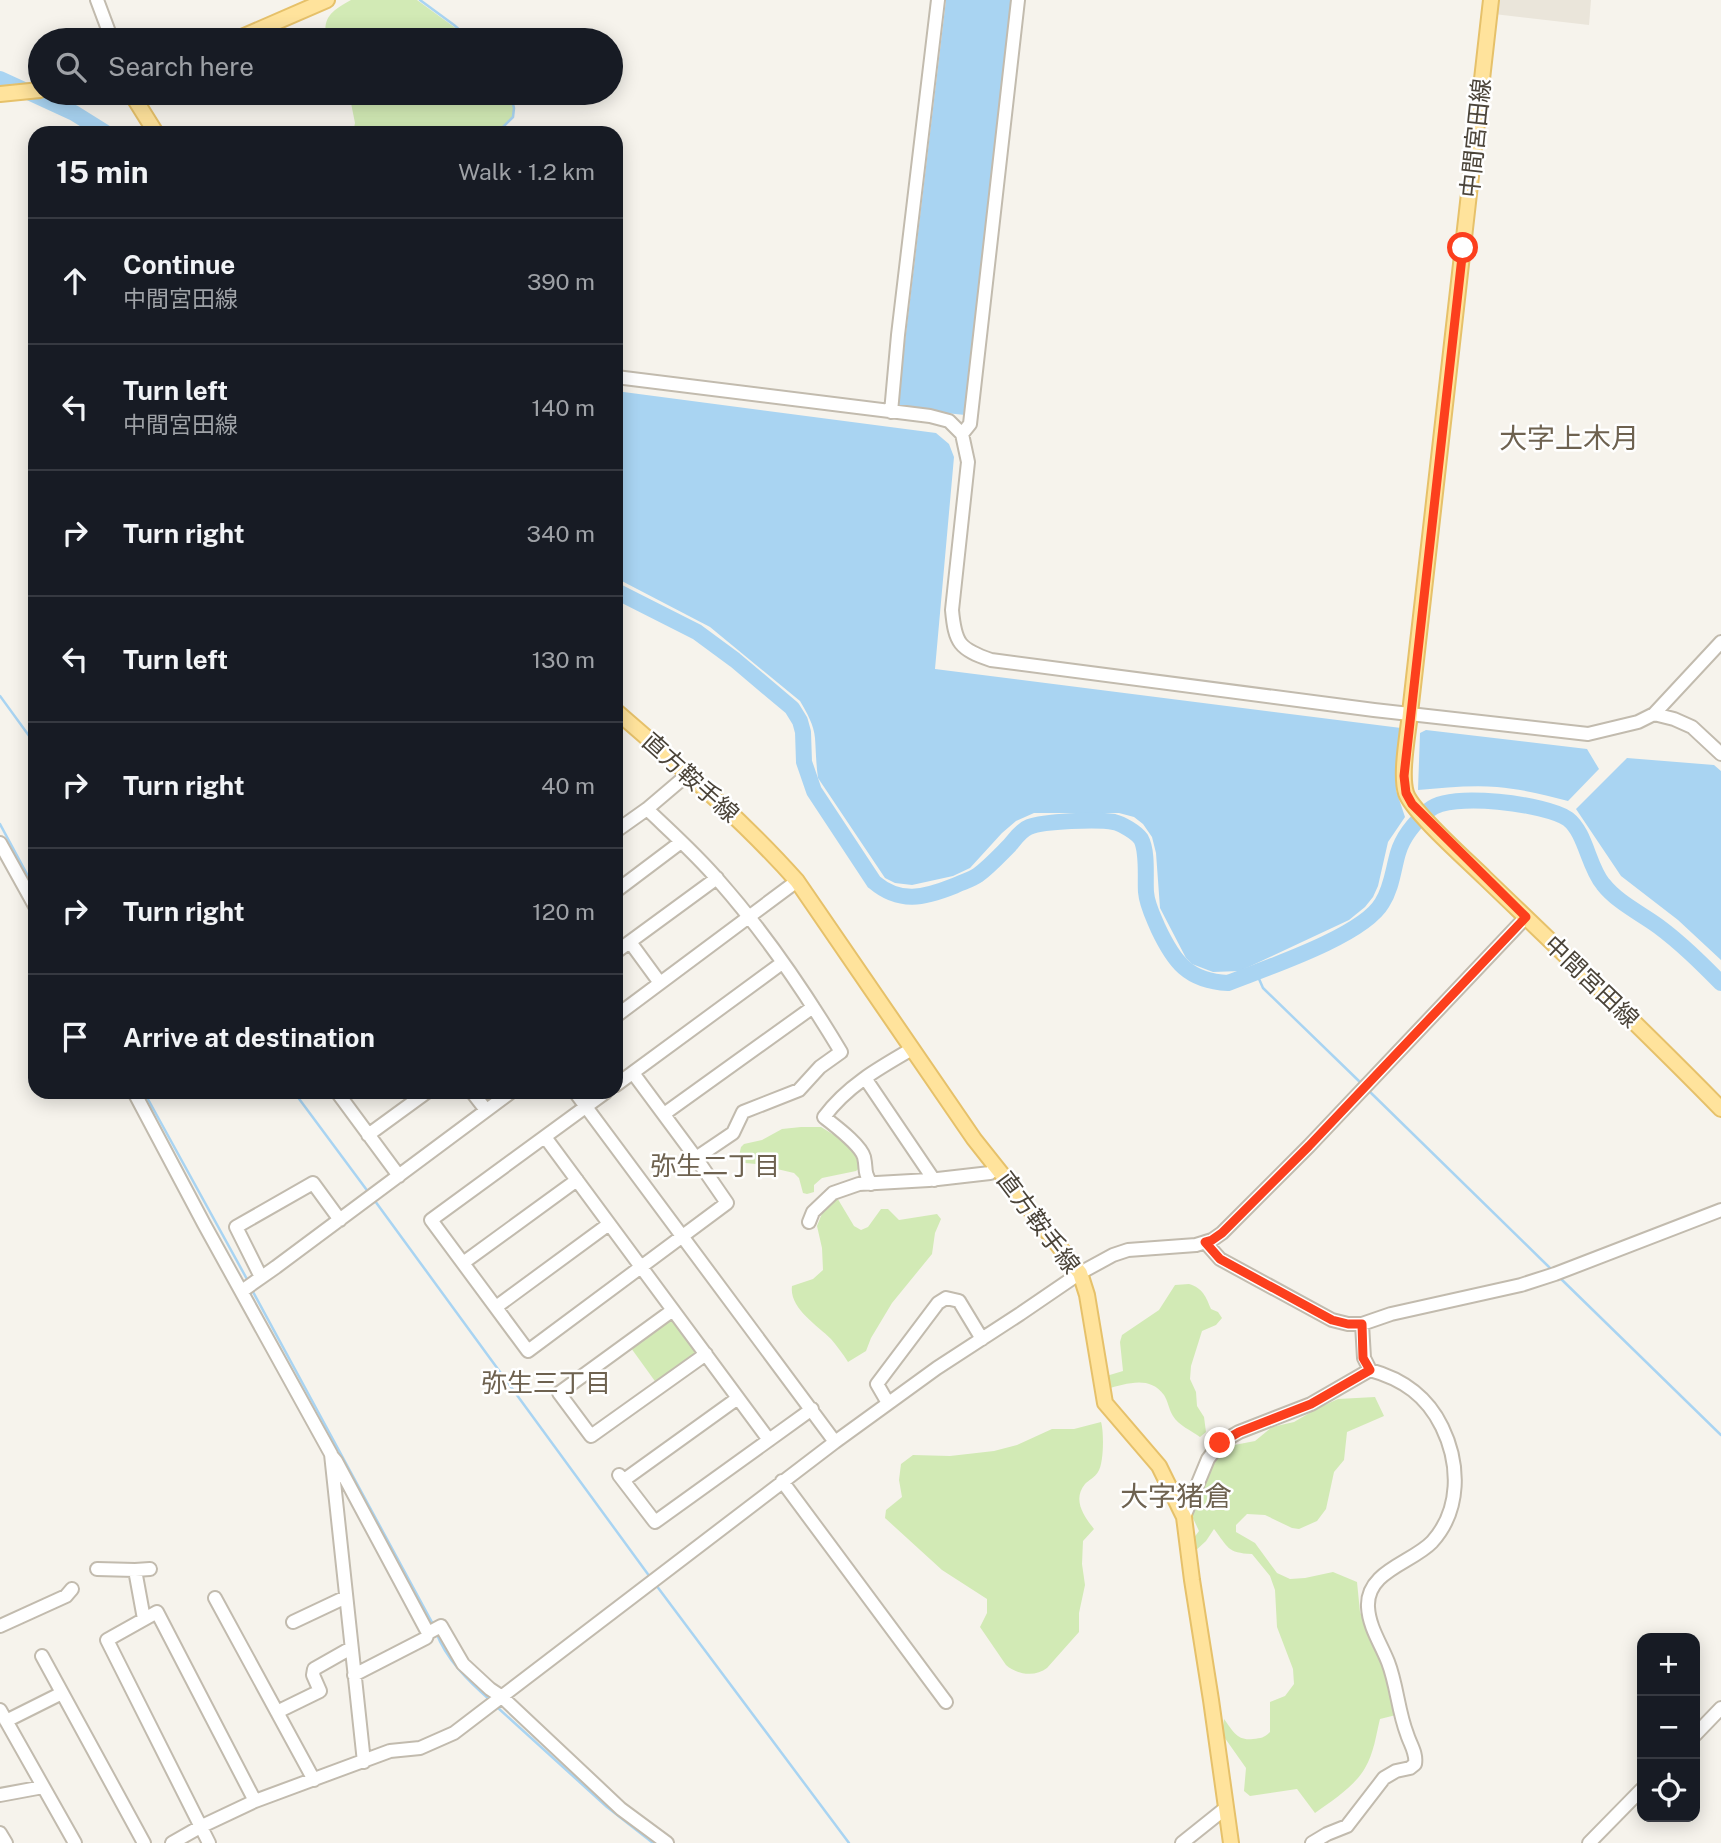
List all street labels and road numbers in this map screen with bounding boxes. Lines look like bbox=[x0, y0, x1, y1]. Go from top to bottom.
street label: 中間宮田線 bbox=[1455, 77, 1495, 199]
street label: 直方鞍手線 bbox=[637, 726, 745, 828]
street label: 中間宮田線 bbox=[1539, 929, 1645, 1033]
street label: 直方鞍手線 bbox=[992, 1166, 1086, 1278]

